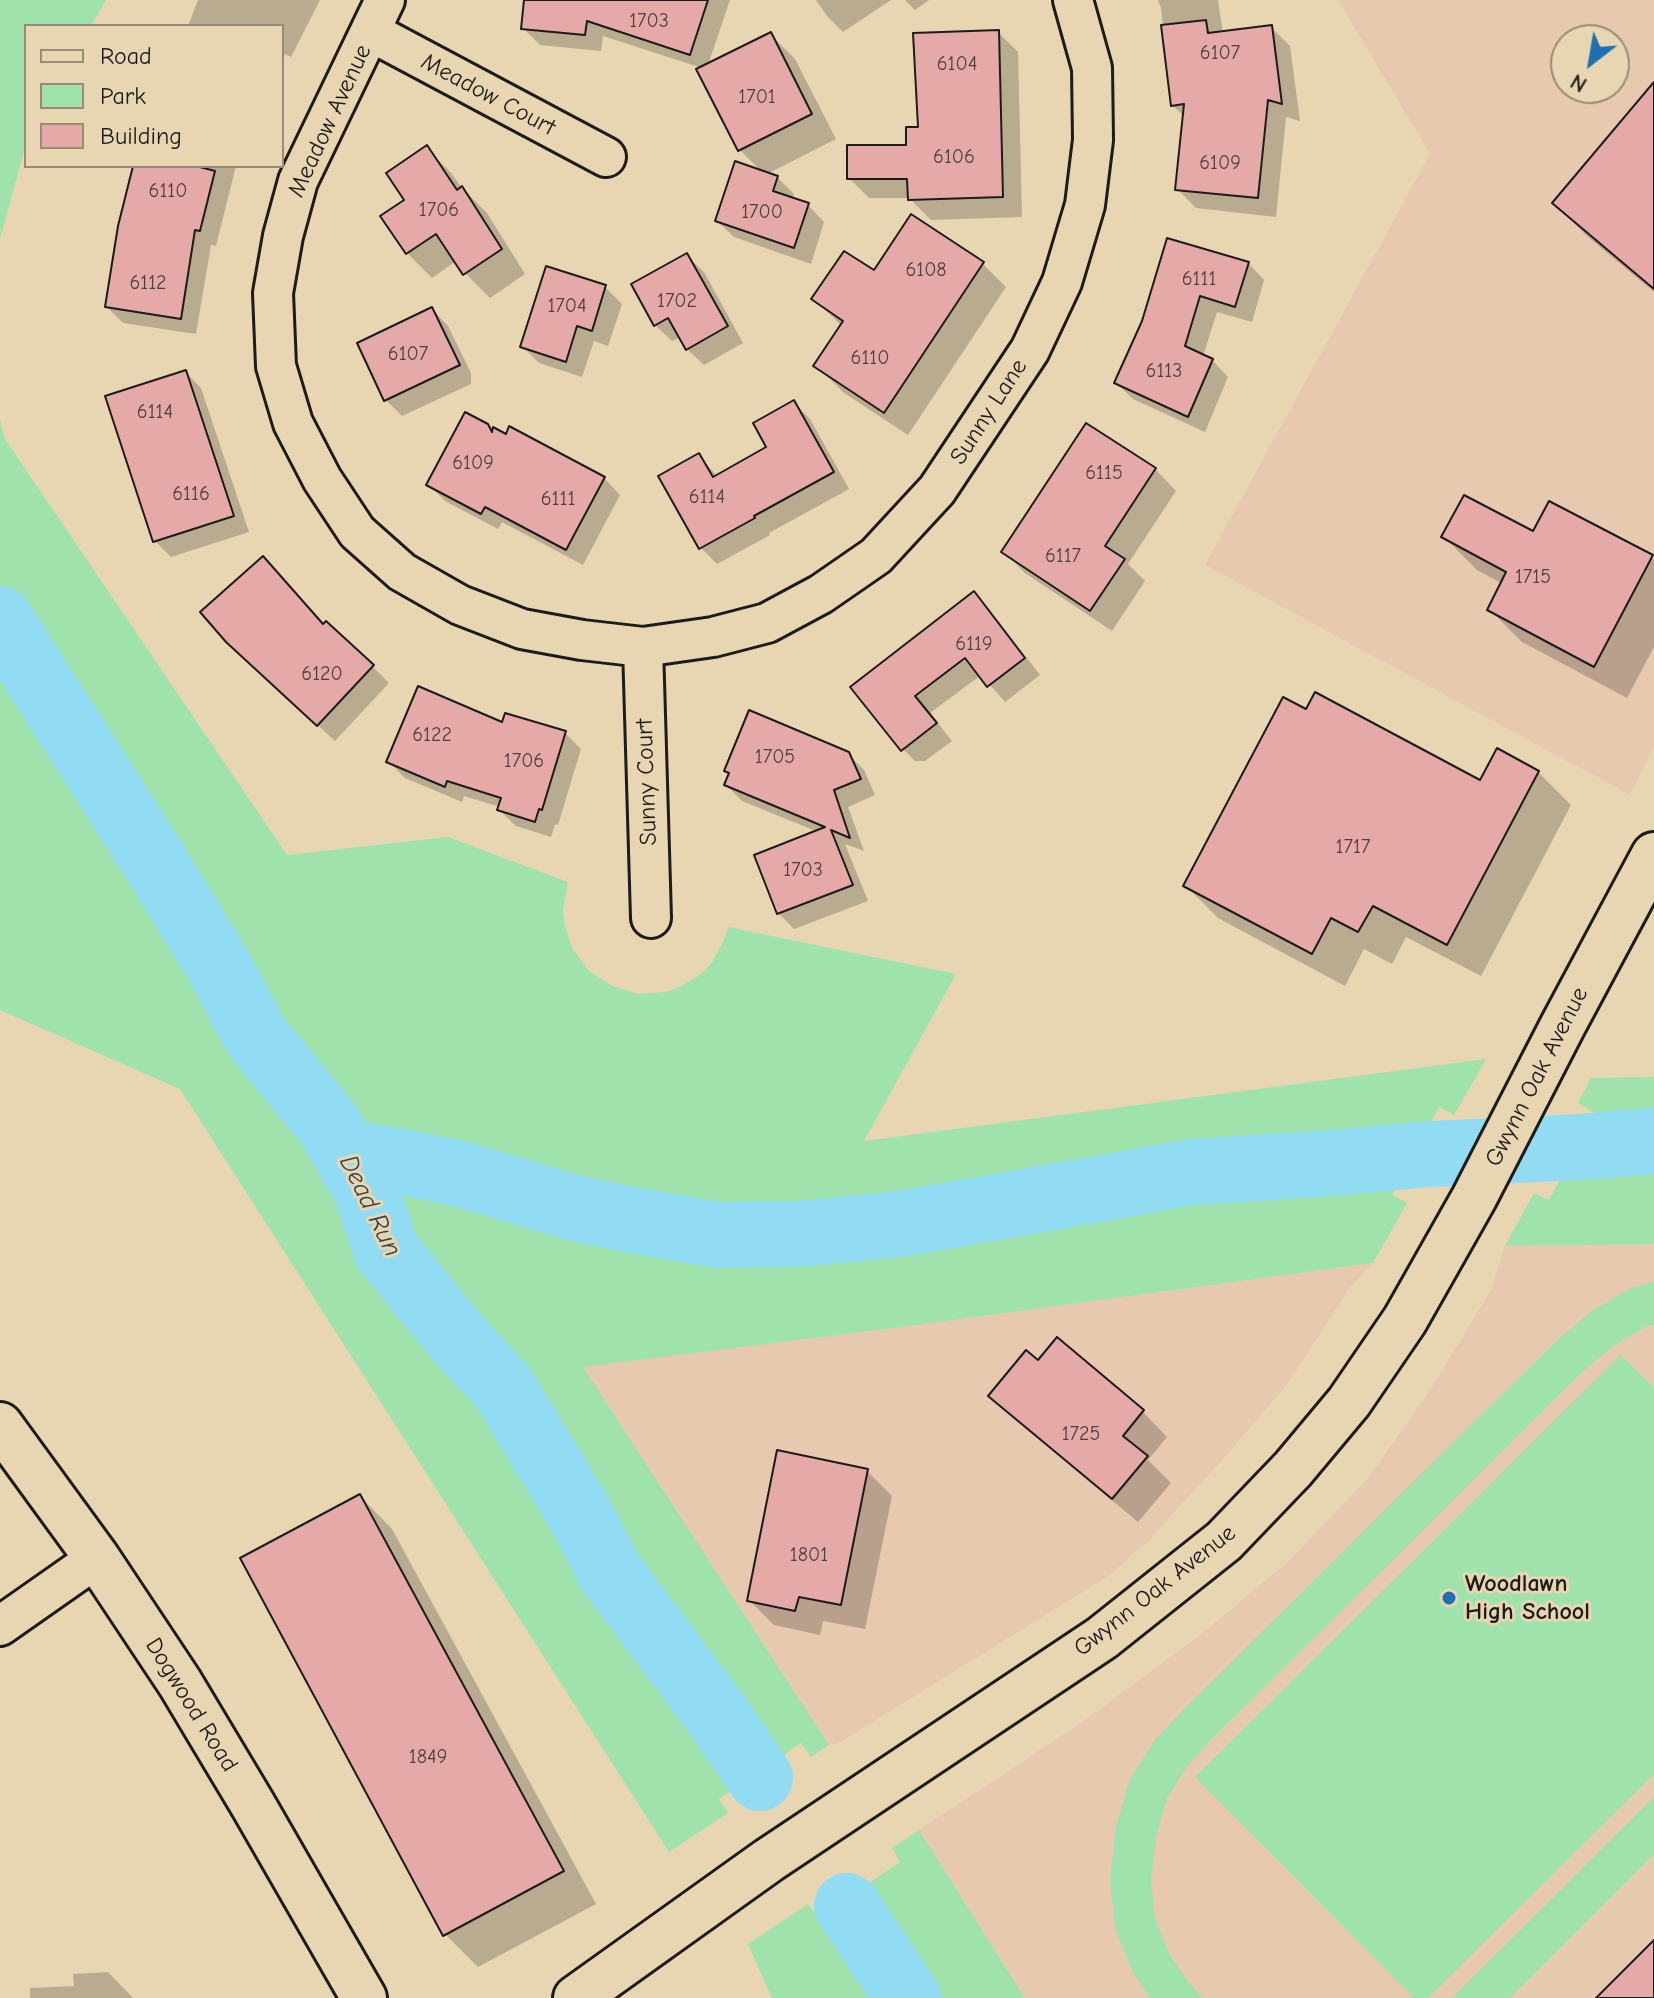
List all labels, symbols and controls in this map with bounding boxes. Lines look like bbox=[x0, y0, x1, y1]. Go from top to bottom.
house number: 1703 bbox=[629, 9, 669, 33]
legend bbox=[24, 24, 284, 168]
north arrow bbox=[1550, 24, 1630, 104]
street label: Meadow Avenue bbox=[282, 40, 378, 202]
house number: 6107 bbox=[1200, 41, 1240, 65]
text: Road bbox=[100, 42, 152, 70]
street label: Meadow Court bbox=[416, 47, 560, 143]
house number: 6104 bbox=[937, 52, 977, 76]
text: N bbox=[1566, 68, 1592, 98]
text: Park bbox=[100, 82, 146, 110]
house number: 1701 bbox=[738, 85, 776, 109]
text: Building bbox=[100, 122, 182, 150]
house number: 6106 bbox=[933, 145, 975, 169]
house number: 6109 bbox=[1199, 151, 1241, 175]
house number: 6110 bbox=[149, 179, 187, 203]
house number: 1706 bbox=[419, 198, 459, 222]
house number: 1700 bbox=[741, 200, 783, 224]
house number: 6108 bbox=[905, 258, 947, 282]
house number: 6111 bbox=[1182, 267, 1216, 291]
house number: 6112 bbox=[129, 271, 167, 295]
house number: 1702 bbox=[657, 289, 697, 313]
house number: 1704 bbox=[547, 294, 587, 318]
house number: 6107 bbox=[388, 342, 428, 366]
house number: 6110 bbox=[851, 346, 889, 370]
street label: Sunny Lane bbox=[944, 354, 1034, 470]
house number: 6113 bbox=[1146, 359, 1182, 383]
house number: 6114 bbox=[137, 400, 173, 424]
house number: 6109 bbox=[452, 451, 494, 475]
house number: 6115 bbox=[1085, 461, 1123, 485]
house number: 6116 bbox=[172, 482, 210, 506]
house number: 6114 bbox=[689, 485, 725, 509]
house number: 6111 bbox=[541, 487, 575, 511]
house number: 6117 bbox=[1045, 544, 1081, 568]
house number: 1715 bbox=[1515, 565, 1551, 589]
house number: 6119 bbox=[955, 632, 993, 656]
house number: 6120 bbox=[301, 662, 343, 686]
street label: Sunny Court bbox=[630, 718, 664, 846]
house number: 6122 bbox=[412, 723, 452, 747]
house number: 1705 bbox=[755, 745, 795, 769]
house number: 1706 bbox=[504, 749, 544, 773]
house number: 1717 bbox=[1336, 835, 1370, 859]
house number: 1703 bbox=[783, 858, 823, 882]
street label: Gwynn Oak Avenue bbox=[1479, 983, 1595, 1171]
water label: Dead Run bbox=[332, 1150, 408, 1262]
house number: 1725 bbox=[1062, 1422, 1100, 1446]
street label: Gwynn Oak Avenue bbox=[1068, 1519, 1242, 1663]
house number: 1801 bbox=[790, 1543, 828, 1567]
place label: Woodlawn High School bbox=[1465, 1570, 1590, 1626]
marker: Woodlawn High School bbox=[1440, 1589, 1458, 1607]
street label: Dogwood Road bbox=[138, 1633, 244, 1777]
house number: 1849 bbox=[409, 1745, 447, 1769]

